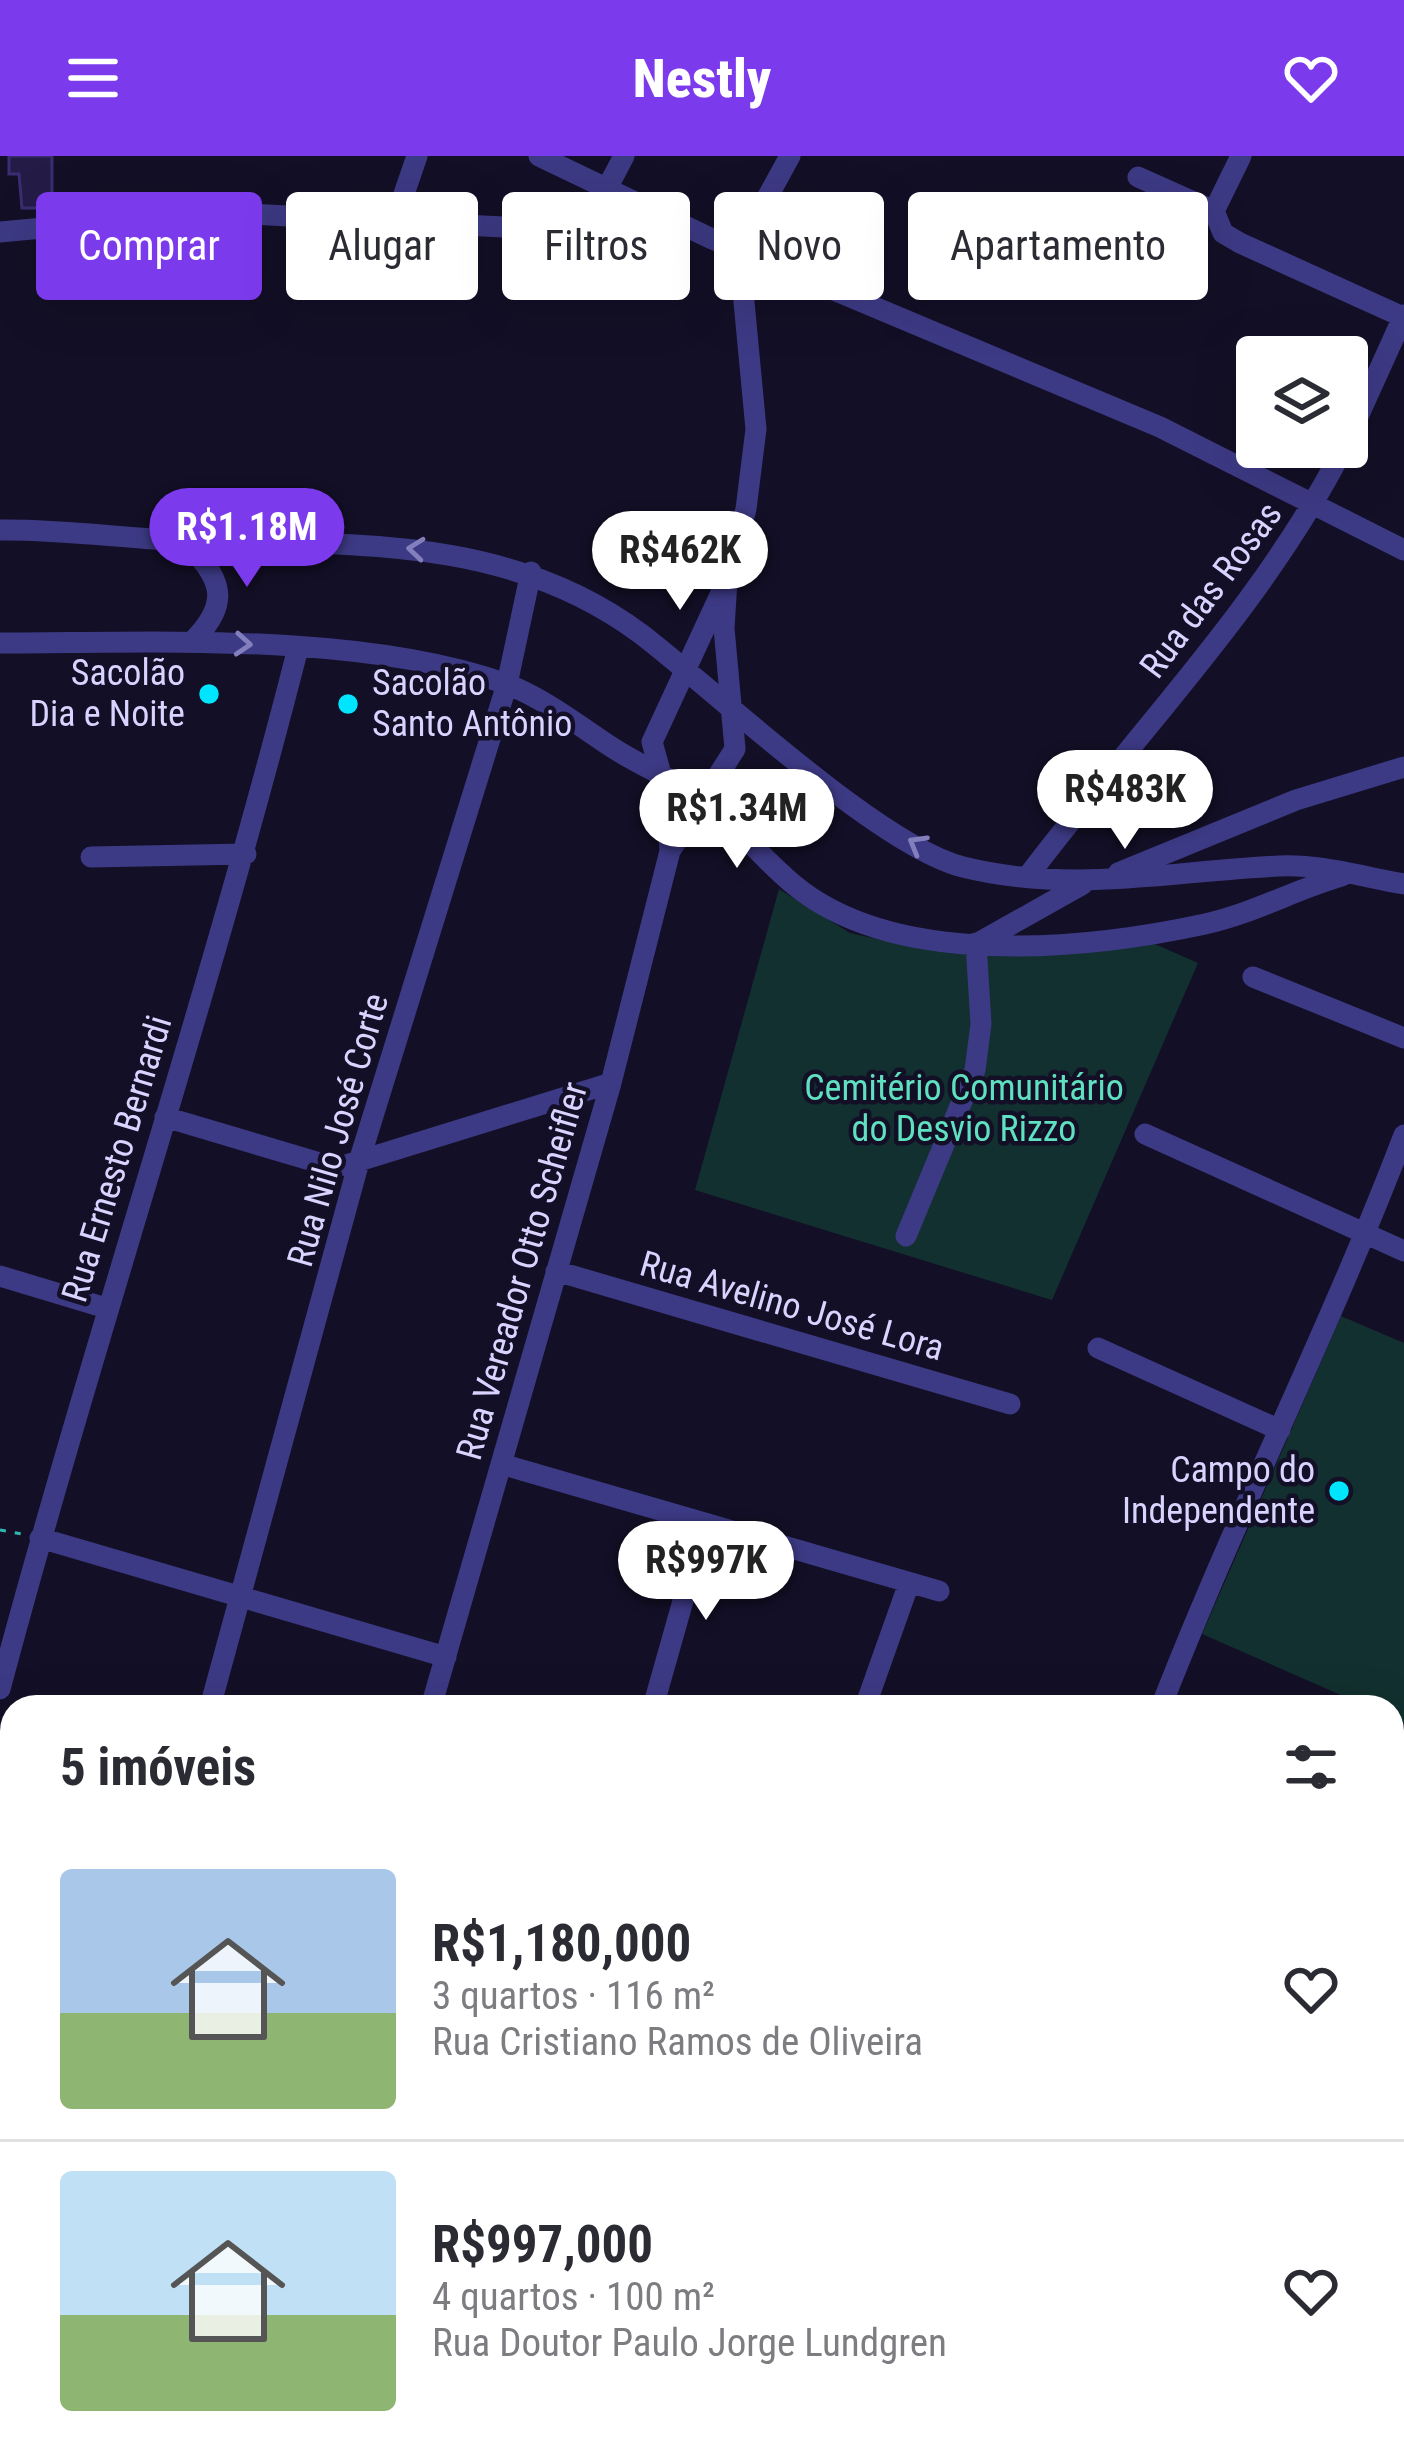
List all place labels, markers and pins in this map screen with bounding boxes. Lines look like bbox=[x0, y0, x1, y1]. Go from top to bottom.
pin: R$1.18M bbox=[136, 488, 358, 590]
pin: R$462K bbox=[582, 511, 778, 613]
place label: Sacolão Dia e Noite bbox=[29, 652, 185, 735]
place label: Sacolão Santo Antônio bbox=[372, 662, 572, 745]
marker: Sacolão Dia e Noite bbox=[196, 681, 222, 707]
marker: Sacolão Santo Antônio bbox=[335, 691, 361, 717]
pin: R$483K bbox=[1027, 750, 1223, 852]
pin: R$1.34M bbox=[626, 769, 848, 871]
place label: Campo do Independente bbox=[1122, 1449, 1315, 1532]
marker: Campo do Independente bbox=[1326, 1478, 1352, 1504]
pin: R$997K bbox=[608, 1521, 804, 1623]

